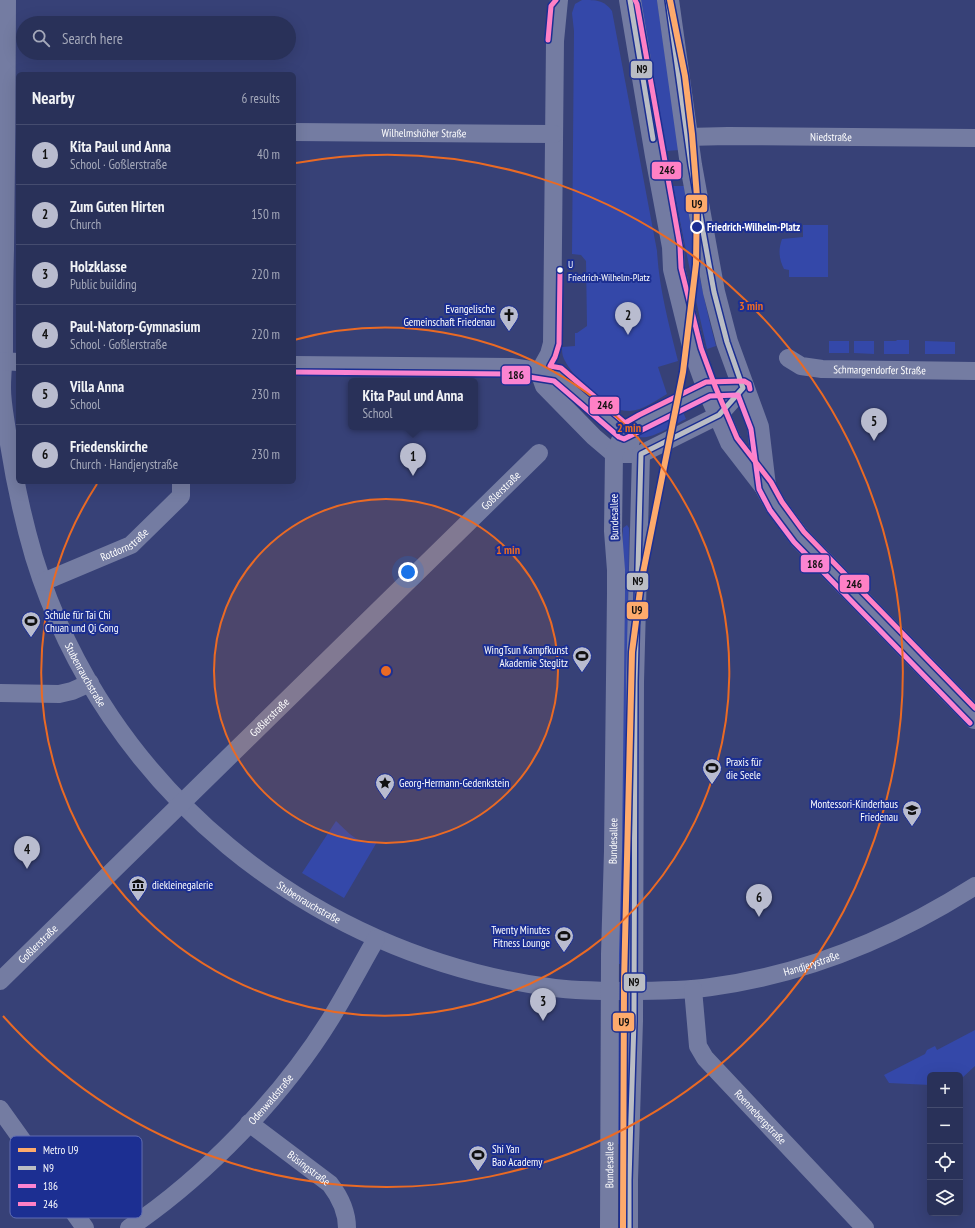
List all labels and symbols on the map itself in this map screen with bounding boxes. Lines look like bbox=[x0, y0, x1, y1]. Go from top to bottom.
line badge: N9 bbox=[630, 60, 653, 79]
text: N9 bbox=[636, 62, 648, 76]
street label: Wilhelmshöher Straße bbox=[382, 126, 467, 140]
street label: Niedstraße bbox=[810, 130, 852, 144]
line badge: 246 bbox=[651, 161, 682, 180]
text: 246 bbox=[659, 163, 675, 177]
line badge: U9 bbox=[685, 194, 708, 213]
text: U9 bbox=[692, 197, 702, 211]
marker: Friedrich-Wilhelm-Platz bbox=[690, 220, 704, 234]
place label: Friedrich-Wilhelm-Platz bbox=[707, 220, 800, 234]
place label: U Friedrich-Wilhelm-Platz bbox=[568, 258, 650, 284]
marker: U Friedrich-Wilhelm-Platz bbox=[555, 265, 565, 275]
text: 3 min bbox=[739, 298, 763, 313]
place label: Evangelische Gemeinschaft Friedenau bbox=[403, 302, 495, 329]
pin: 2 bbox=[615, 302, 641, 335]
church icon: Evangelische Gemeinschaft Friedenau bbox=[498, 304, 520, 332]
street label: Schmargendorfer Straße bbox=[833, 362, 926, 377]
line badge: 186 bbox=[501, 365, 531, 385]
text: 186 bbox=[508, 368, 524, 382]
line badge: 246 bbox=[589, 396, 620, 415]
text: 246 bbox=[597, 398, 613, 412]
pin: 5 bbox=[861, 408, 887, 441]
text: 2 min bbox=[617, 420, 641, 435]
pin: 1 bbox=[400, 443, 426, 476]
street label: Goßlerstraße bbox=[478, 468, 524, 513]
street label: Bundesallee bbox=[607, 493, 621, 540]
street label: Rotdornstraße bbox=[98, 525, 152, 564]
text: 1 min bbox=[496, 542, 520, 557]
line badge: 186 bbox=[800, 554, 830, 573]
text: 186 bbox=[807, 557, 823, 571]
your location bbox=[398, 562, 418, 582]
line badge: N9 bbox=[626, 572, 649, 591]
text: N9 bbox=[632, 574, 644, 588]
line badge: 246 bbox=[839, 574, 870, 593]
text: 246 bbox=[846, 577, 862, 591]
line badge: U9 bbox=[626, 601, 649, 620]
text: U9 bbox=[632, 603, 642, 617]
place label: Schule für Tai Chi Chuan und Qi Gong bbox=[45, 608, 119, 635]
sports icon: Schule für Tai Chi Chuan und Qi Gong bbox=[20, 610, 42, 638]
street label: Stubenrauchstraße bbox=[62, 640, 109, 710]
place label: WingTsun Kampfkunst Akademie Steglitz bbox=[484, 643, 568, 670]
sports icon: WingTsun Kampfkunst Akademie Steglitz bbox=[571, 645, 593, 673]
centre of rings bbox=[379, 664, 393, 678]
street label: Goßlerstraße bbox=[247, 694, 292, 740]
place label: Praxis für die Seele bbox=[726, 755, 762, 782]
sports icon: Praxis für die Seele bbox=[701, 757, 723, 785]
place icon: Georg-Hermann-Gedenkstein bbox=[374, 772, 396, 800]
place label: Georg-Hermann-Gedenkstein bbox=[399, 776, 509, 790]
place label: Montessori-Kinderhaus Friedenau bbox=[810, 797, 898, 824]
school or university icon: Montessori-Kinderhaus Friedenau bbox=[901, 799, 923, 827]
street label: Bundesallee bbox=[606, 817, 620, 864]
pin: 4 bbox=[14, 836, 40, 869]
museum icon: diekleinegalerie bbox=[127, 874, 149, 902]
place label: diekleinegalerie bbox=[152, 878, 213, 892]
street label: Stubenrauchstraße bbox=[274, 878, 344, 927]
pin: 6 bbox=[746, 884, 772, 917]
street label: Goßlerstraße bbox=[15, 921, 61, 966]
place label: Twenty Minutes Fitness Lounge bbox=[491, 923, 550, 950]
sports icon: Twenty Minutes Fitness Lounge bbox=[553, 925, 575, 953]
street label: Handjerystraße bbox=[782, 948, 842, 979]
line badge: N9 bbox=[623, 973, 646, 992]
text: N9 bbox=[628, 975, 640, 989]
pin: 3 bbox=[530, 988, 556, 1021]
line badge: U9 bbox=[612, 1012, 635, 1032]
text: U9 bbox=[619, 1015, 629, 1029]
street label: Odenwaldstraße bbox=[245, 1071, 297, 1128]
street label: Roennebergstraße bbox=[731, 1087, 790, 1147]
legend bbox=[10, 1136, 142, 1218]
street label: Bundesallee bbox=[602, 1141, 616, 1188]
place label: Shi Yan Bao Academy bbox=[492, 1142, 543, 1169]
text: Metro U9 bbox=[43, 1143, 78, 1157]
sports icon: Shi Yan Bao Academy bbox=[467, 1144, 489, 1172]
street label: Büsingstraße bbox=[285, 1148, 333, 1189]
text: N9 bbox=[43, 1161, 54, 1175]
text: 186 bbox=[43, 1179, 58, 1193]
text: 246 bbox=[43, 1197, 58, 1211]

